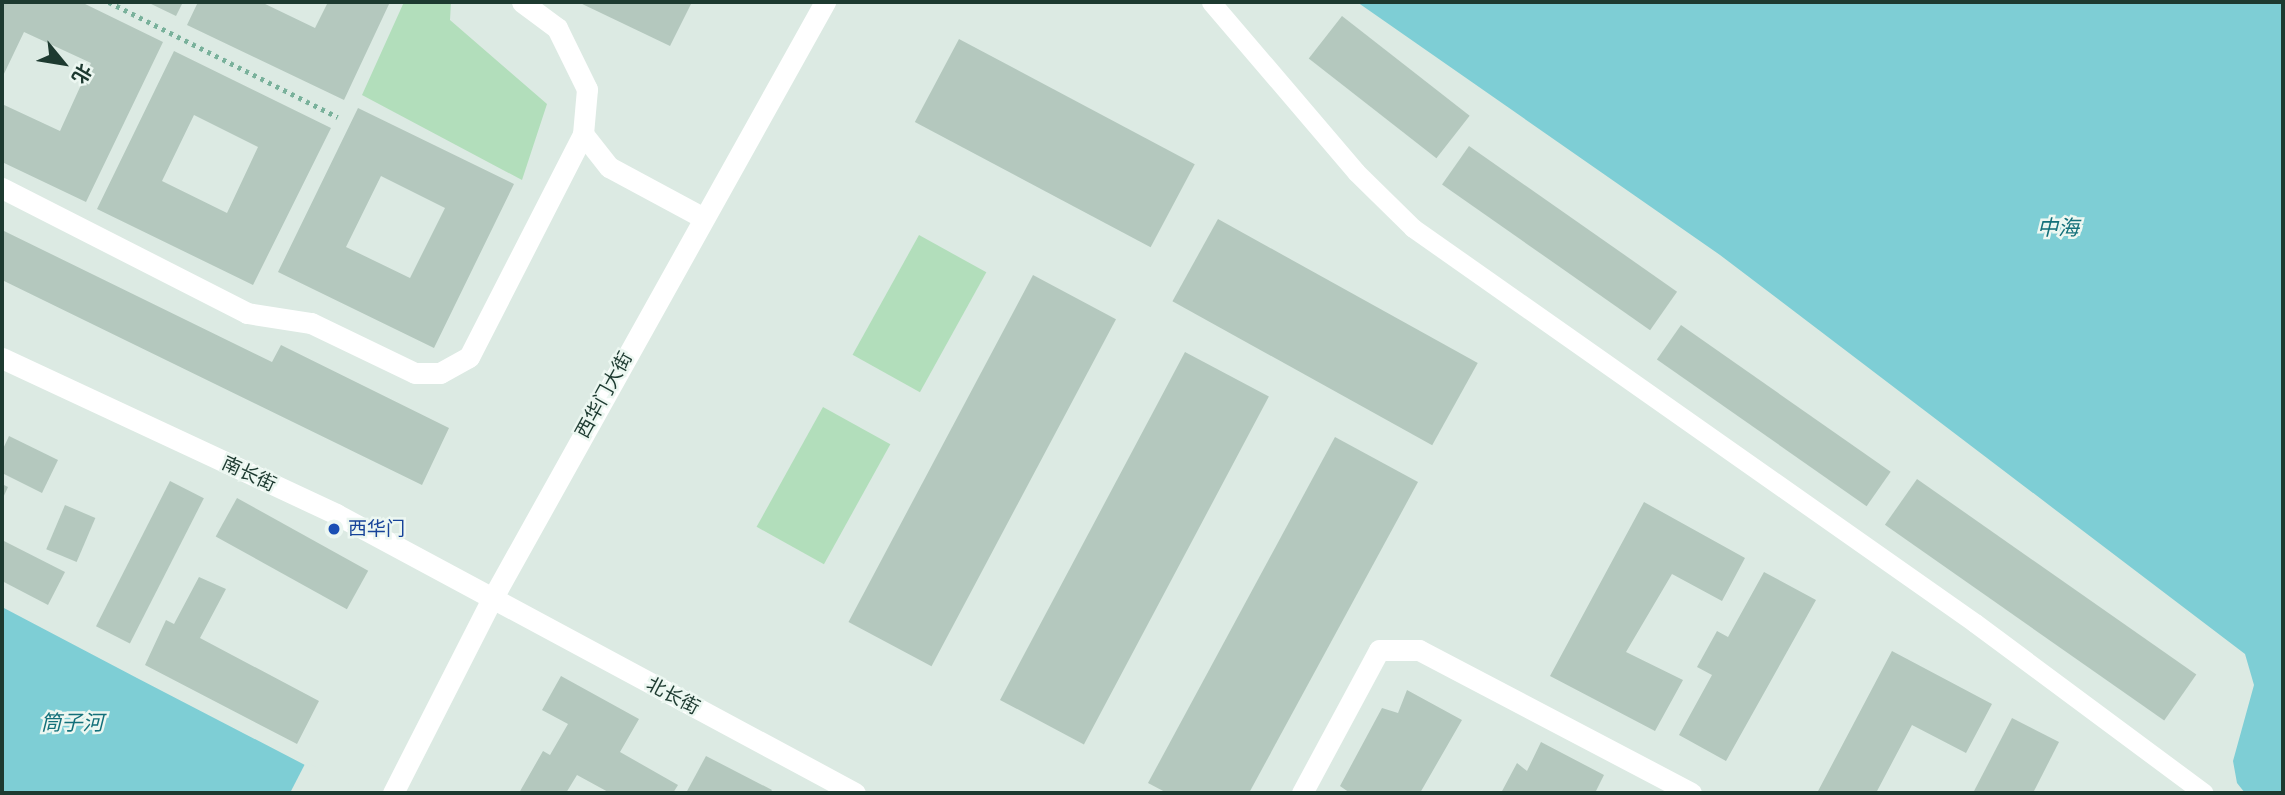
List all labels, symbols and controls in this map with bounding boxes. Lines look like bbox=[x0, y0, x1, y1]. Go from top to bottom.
north arrow bbox=[28, 28, 98, 98]
text: 北 bbox=[67, 60, 96, 88]
water label: 中海 bbox=[2037, 215, 2079, 241]
street label: 西华门大街 bbox=[571, 348, 637, 442]
street label: 南长街 bbox=[218, 452, 280, 496]
place label: 西华门 bbox=[348, 518, 405, 540]
marker: 西华门 bbox=[326, 521, 342, 537]
street label: 北长街 bbox=[642, 673, 704, 719]
water label: 筒子河 bbox=[41, 710, 103, 736]

